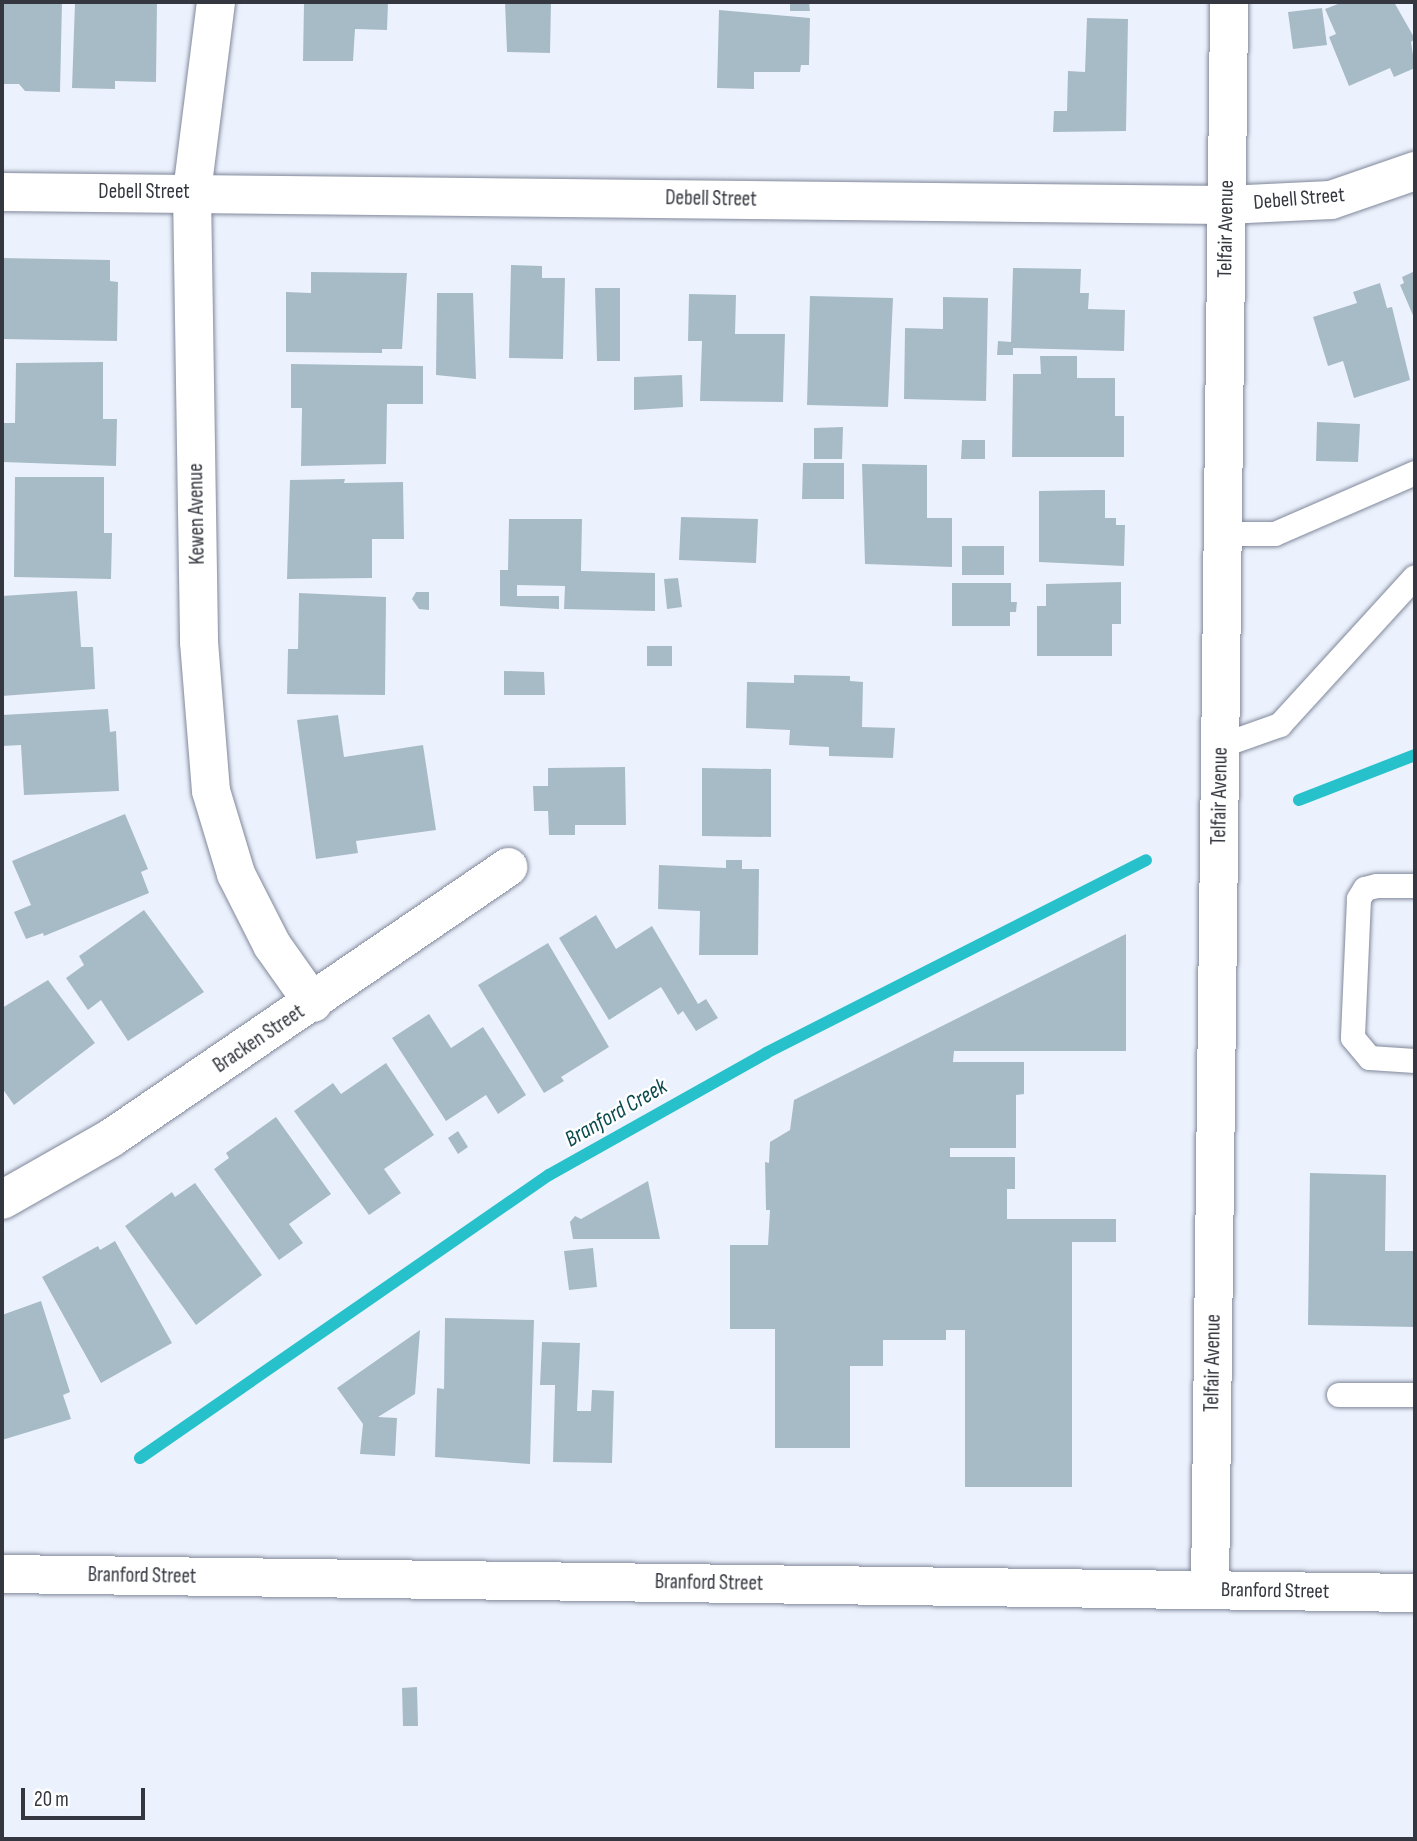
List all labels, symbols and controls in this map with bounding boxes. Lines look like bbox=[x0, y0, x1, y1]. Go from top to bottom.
street label: Debell Street bbox=[98, 179, 190, 205]
street label: Telfair Avenue bbox=[1213, 180, 1239, 278]
street label: Debell Street bbox=[1252, 182, 1346, 216]
street label: Debell Street bbox=[665, 186, 757, 212]
street label: Kewen Avenue bbox=[184, 463, 210, 565]
street label: Telfair Avenue bbox=[1207, 747, 1233, 845]
street label: Bracken Street bbox=[209, 999, 309, 1079]
water label: Branford Creek bbox=[560, 1073, 672, 1153]
street label: Telfair Avenue bbox=[1200, 1314, 1226, 1412]
street label: Branford Street bbox=[88, 1562, 196, 1590]
street label: Branford Street bbox=[655, 1569, 763, 1597]
street label: Branford Street bbox=[1221, 1577, 1329, 1605]
scale bar bbox=[24, 1774, 149, 1818]
text: 20 m bbox=[34, 1787, 69, 1812]

